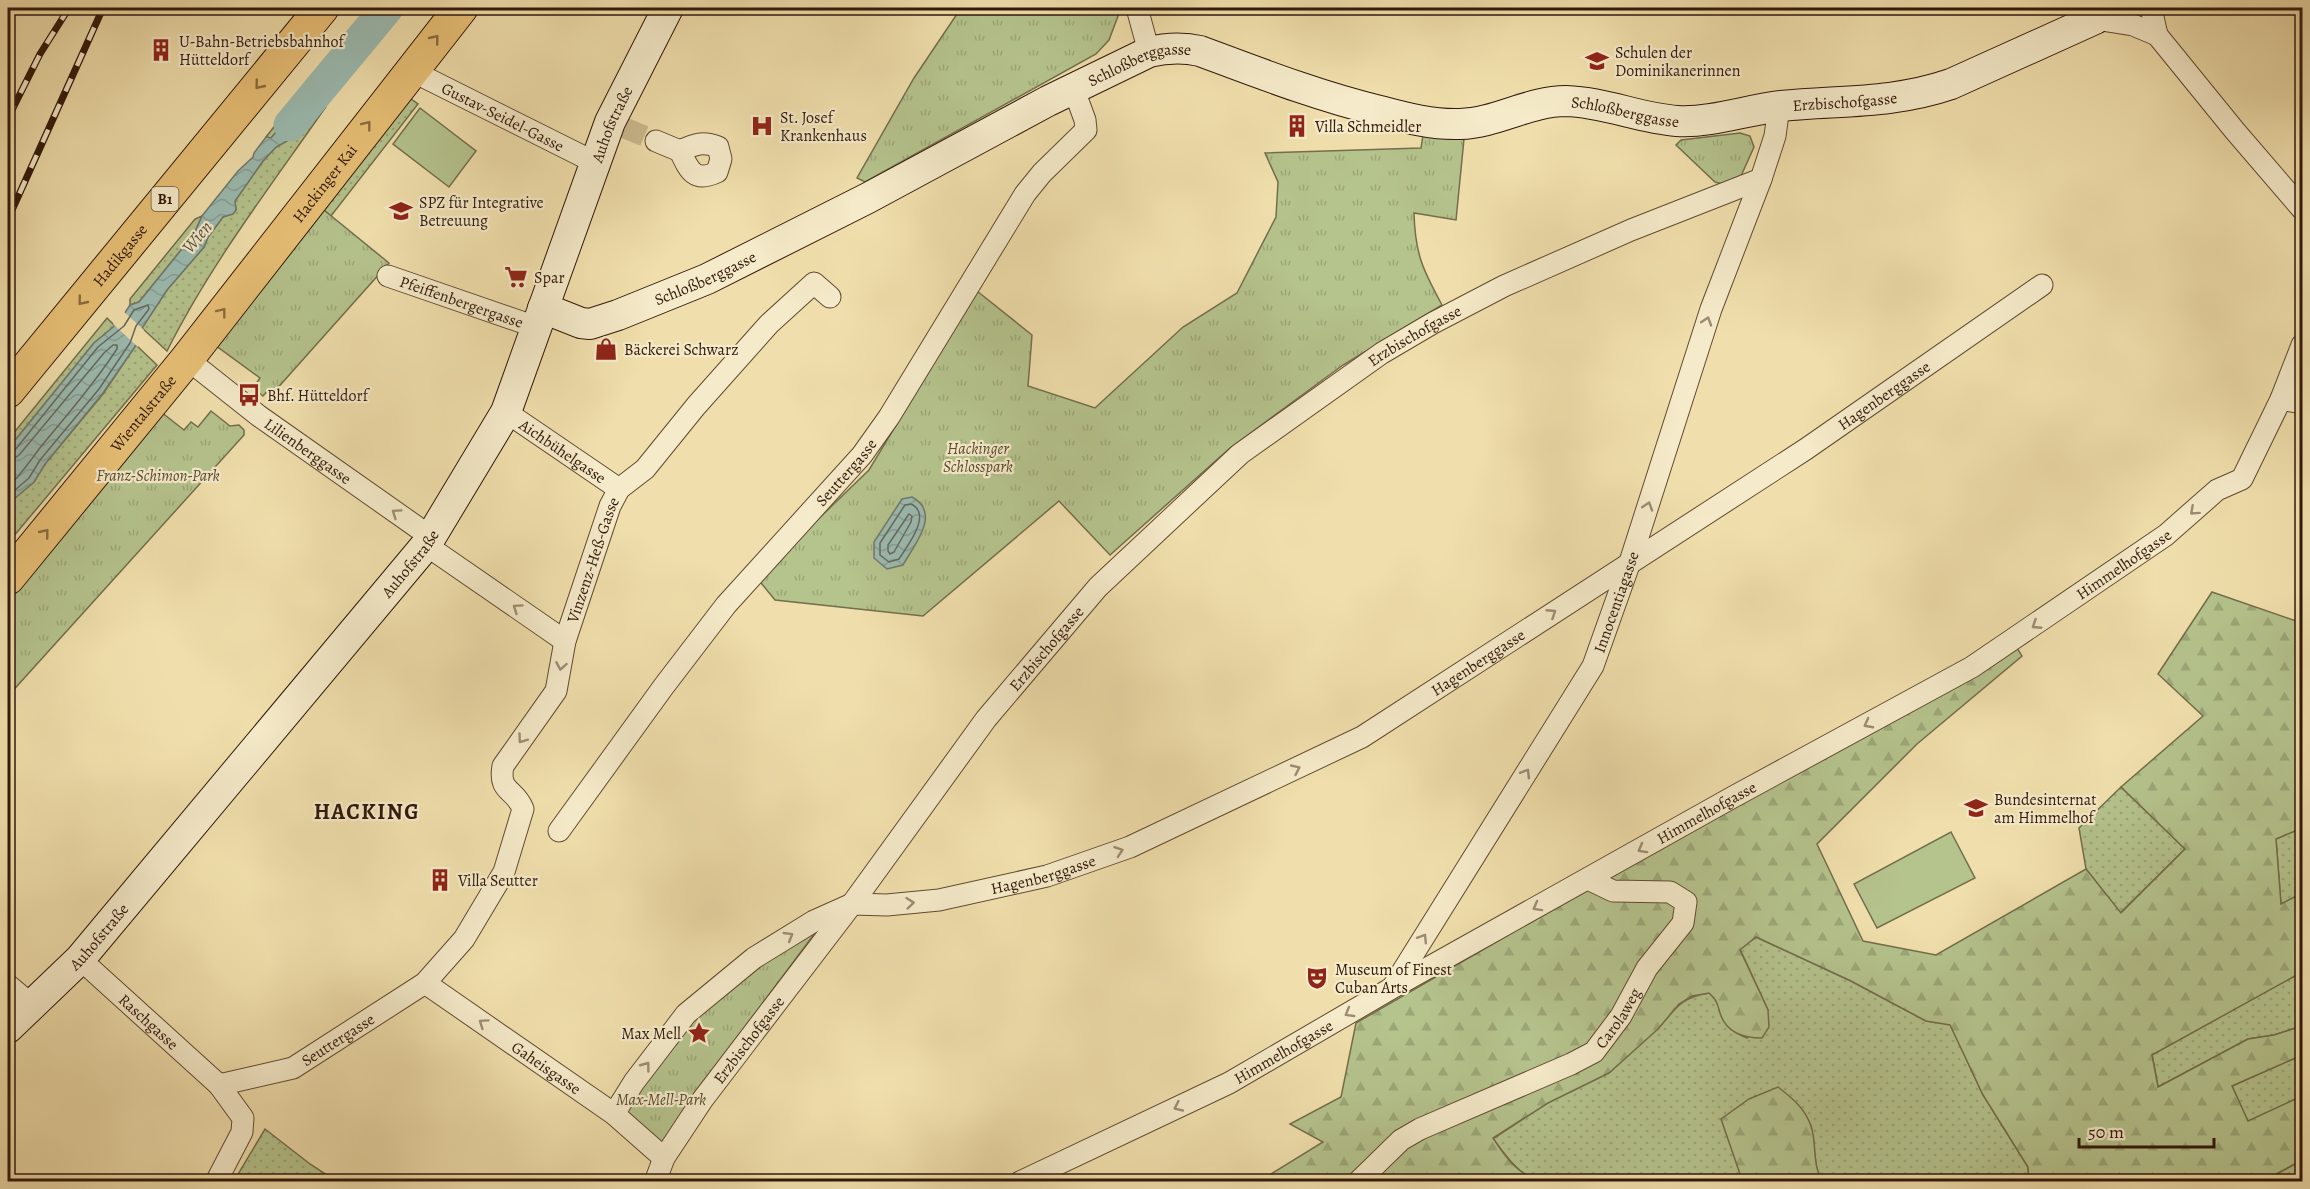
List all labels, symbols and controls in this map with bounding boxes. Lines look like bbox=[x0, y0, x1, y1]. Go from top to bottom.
place label: U-Bahn-Betriebsbahnhof Hütteldorf bbox=[179, 31, 347, 71]
one-way arrow bbox=[428, 35, 439, 46]
building icon: U-Bahn-Betriebsbahnhof Hütteldorf bbox=[148, 37, 174, 63]
street label: Schloßberggasse bbox=[1084, 38, 1192, 92]
place label: Schulen der Dominikanerinnen bbox=[1615, 42, 1741, 82]
school or university icon: Schulen der Dominikanerinnen bbox=[1584, 48, 1610, 74]
one-way arrow bbox=[255, 78, 266, 89]
street label: Gustav-Seidel-Gasse bbox=[438, 78, 568, 157]
street label: Auhofstraße bbox=[586, 83, 638, 167]
street label: Erzbischofgasse bbox=[1792, 87, 1899, 117]
street label: Schloßberggasse bbox=[1570, 91, 1680, 133]
place label: St. Josef Krankenhaus bbox=[780, 107, 867, 147]
hospital icon: St. Josef Krankenhaus bbox=[749, 113, 775, 139]
building icon: Villa Schmeidler bbox=[1284, 113, 1310, 139]
place label: Villa Schmeidler bbox=[1314, 116, 1421, 138]
one-way arrow bbox=[360, 121, 371, 132]
street label: Hackinger Kai bbox=[288, 140, 363, 227]
road number: B1 bbox=[152, 187, 178, 211]
place label: SPZ für Integrative Betreuung bbox=[419, 192, 544, 232]
school or university icon: SPZ für Integrative Betreuung bbox=[388, 198, 414, 224]
water label: Wien bbox=[176, 216, 218, 258]
street label: Hadikgasse bbox=[88, 219, 153, 292]
street label: Schloßberggasse bbox=[651, 246, 760, 311]
supermarket icon: Spar bbox=[503, 264, 529, 290]
place label: Spar bbox=[534, 267, 565, 289]
street label: Pfeiffenbergergasse bbox=[397, 271, 526, 334]
one-way arrow bbox=[78, 294, 89, 305]
street label: Erzbischofgasse bbox=[1363, 300, 1465, 372]
one-way arrow bbox=[215, 308, 226, 319]
one-way arrow bbox=[1700, 316, 1713, 327]
shop icon: Bäckerei Schwarz bbox=[593, 336, 619, 362]
place label: Bäckerei Schwarz bbox=[624, 339, 739, 361]
street label: Hagenberggasse bbox=[1834, 356, 1935, 436]
street label: Wientalstraße bbox=[105, 371, 182, 458]
bus stop icon: Bhf. Hütteldorf bbox=[236, 382, 262, 408]
place label: Bhf. Hütteldorf bbox=[267, 385, 371, 407]
street label: Lilienberggasse bbox=[260, 413, 356, 490]
street label: Aichbühelgasse bbox=[514, 414, 610, 489]
street label: Seuttergasse bbox=[811, 434, 882, 511]
park label: Hackinger Schlosspark bbox=[943, 438, 1013, 478]
park label: Franz-Schimon-Park bbox=[96, 465, 220, 487]
street label: Vinzenz-Heß-Gasse bbox=[562, 493, 625, 627]
one-way arrow bbox=[1640, 501, 1653, 512]
one-way arrow bbox=[2190, 504, 2201, 515]
one-way arrow bbox=[392, 509, 403, 520]
street label: Himmelhofgasse bbox=[2072, 525, 2177, 605]
street label: Auhofstraße bbox=[376, 526, 445, 603]
one-way arrow bbox=[37, 529, 48, 540]
street label: Innocentiagasse bbox=[1589, 549, 1645, 656]
street label: Erzbischofgasse bbox=[1004, 602, 1089, 696]
one-way arrow bbox=[512, 604, 523, 615]
one-way arrow bbox=[1545, 609, 1556, 620]
one-way arrow bbox=[2032, 618, 2043, 629]
street label: Hagenberggasse bbox=[1427, 624, 1530, 701]
one-way arrow bbox=[555, 661, 568, 671]
one-way arrow bbox=[1864, 717, 1874, 728]
one-way arrow bbox=[518, 732, 529, 743]
one-way arrow bbox=[1289, 764, 1300, 776]
one-way arrow bbox=[1519, 769, 1531, 779]
street label: Himmelhofgasse bbox=[1653, 776, 1760, 850]
place label: Bundesinternat am Himmelhof bbox=[1994, 789, 2097, 829]
school or university icon: Bundesinternat am Himmelhof bbox=[1963, 795, 1989, 821]
district label: HACKING bbox=[314, 797, 420, 827]
one-way arrow bbox=[1638, 842, 1649, 853]
one-way arrow bbox=[1113, 846, 1124, 859]
street label: Hagenberggasse bbox=[989, 850, 1099, 900]
building icon: Villa Seutter bbox=[427, 867, 453, 893]
place label: Villa Seutter bbox=[457, 870, 538, 892]
one-way arrow bbox=[906, 897, 915, 910]
street label: Auhofstraße bbox=[64, 899, 134, 976]
one-way arrow bbox=[1533, 900, 1543, 911]
one-way arrow bbox=[783, 932, 793, 944]
one-way arrow bbox=[1416, 934, 1428, 944]
place label: Museum of Finest Cuban Arts bbox=[1335, 959, 1452, 999]
theatre icon: Museum of Finest Cuban Arts bbox=[1304, 965, 1330, 991]
street label: Carolaweg bbox=[1590, 984, 1646, 1053]
street label: Raschgasse bbox=[113, 989, 183, 1055]
street label: Erzbischofgasse bbox=[708, 992, 790, 1089]
one-way arrow bbox=[1345, 1006, 1355, 1017]
street label: Seuttergasse bbox=[297, 1008, 379, 1072]
street label: Himmelhofgasse bbox=[1230, 1015, 1337, 1090]
one-way arrow bbox=[479, 1019, 490, 1030]
place icon: Max Mell bbox=[686, 1020, 712, 1046]
place label: Max Mell bbox=[621, 1023, 681, 1045]
street label: Gaheisgasse bbox=[507, 1036, 585, 1100]
one-way arrow bbox=[639, 1061, 650, 1072]
park label: Max-Mell-Park bbox=[616, 1089, 706, 1111]
one-way arrow bbox=[1174, 1100, 1185, 1112]
scale bar bbox=[2079, 1111, 2214, 1149]
text: 50 m bbox=[2088, 1120, 2124, 1144]

